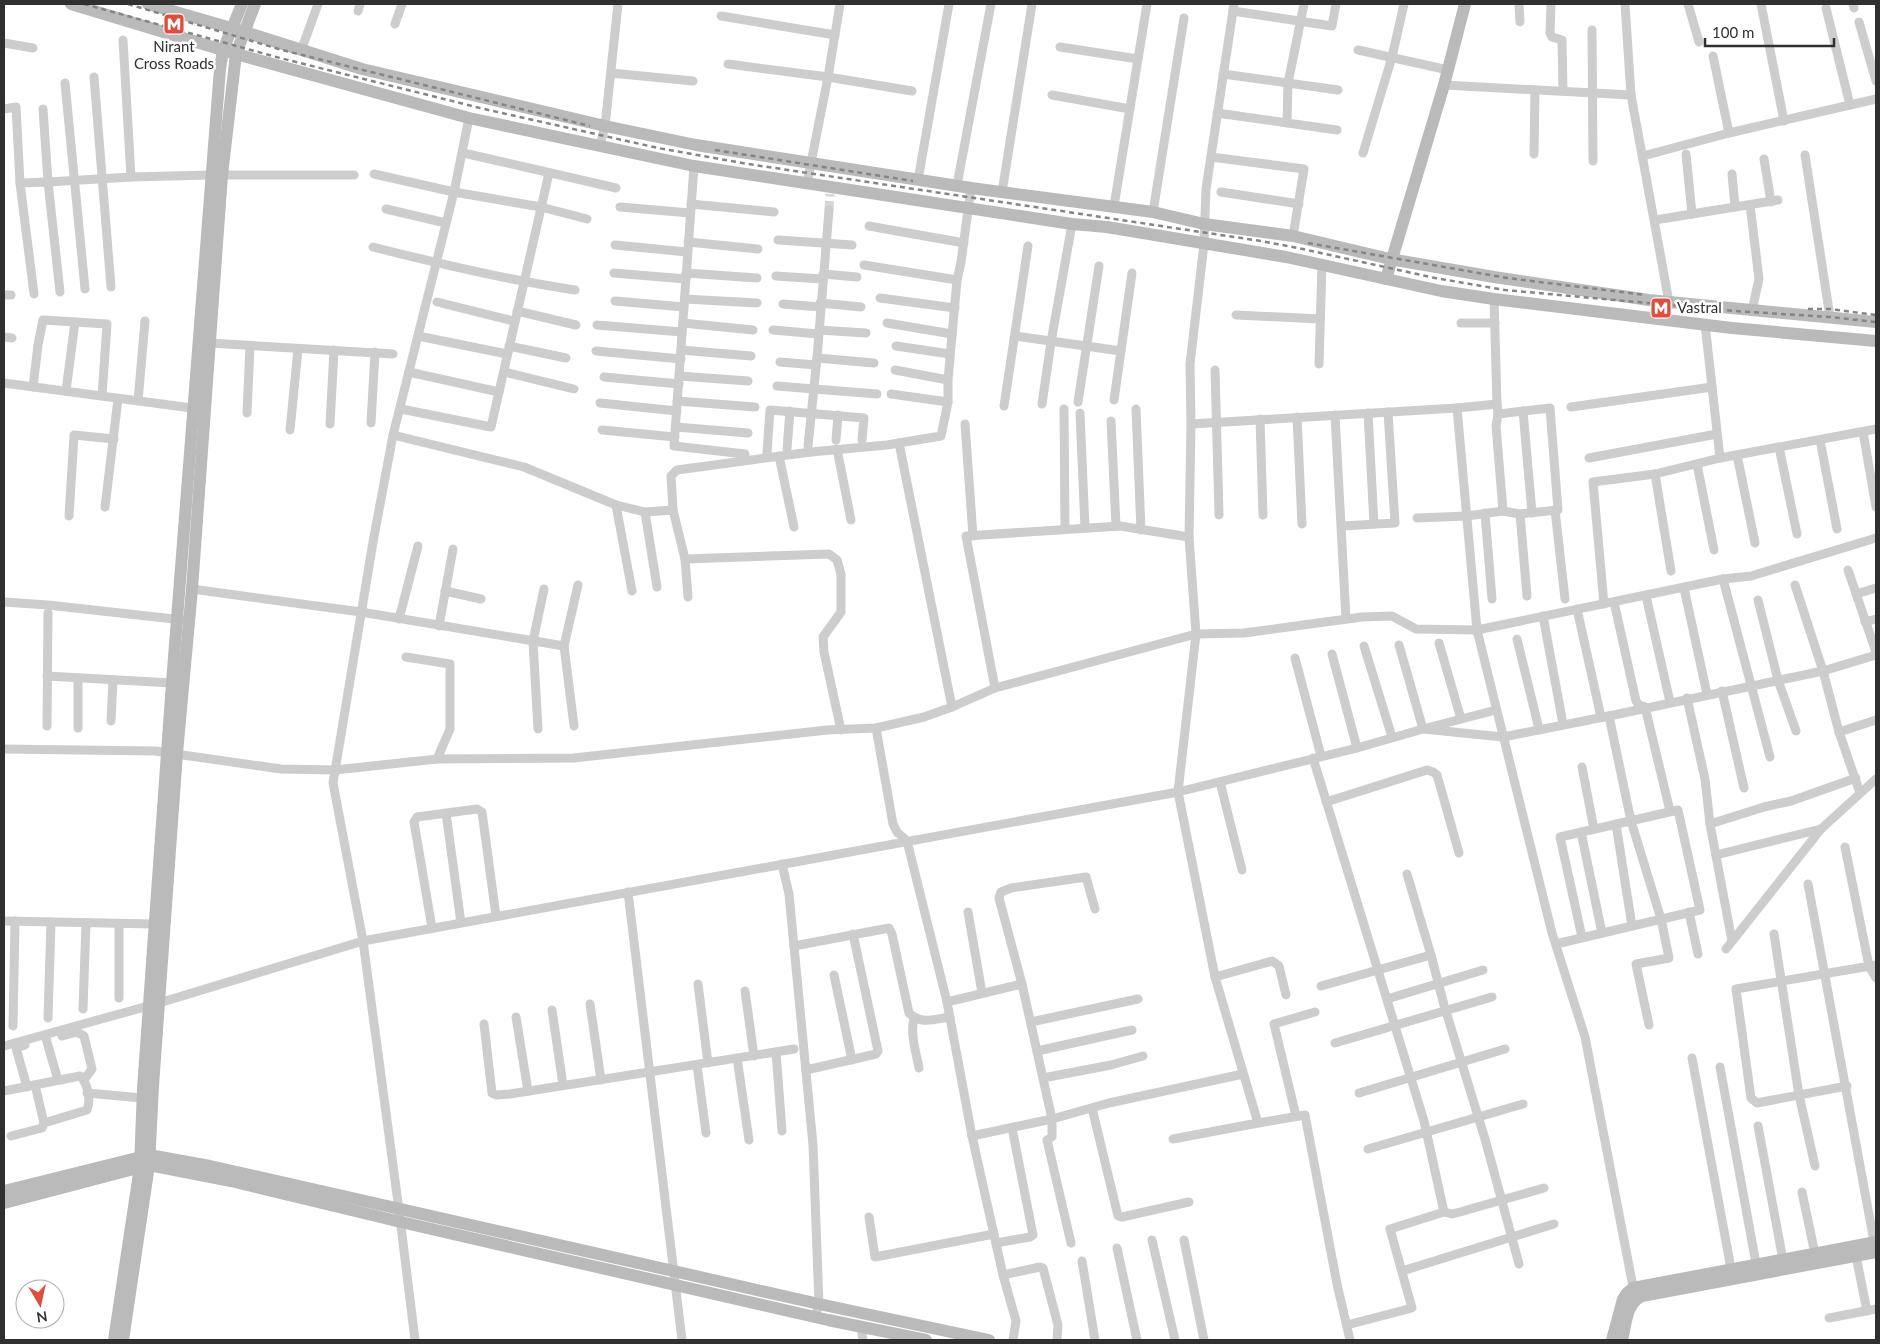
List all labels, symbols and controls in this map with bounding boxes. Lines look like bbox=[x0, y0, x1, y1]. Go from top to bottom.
metro station icon: Nirant Cross Roads bbox=[162, 12, 186, 36]
scale bar bbox=[1705, 15, 1834, 47]
text: 100 m bbox=[1712, 23, 1754, 41]
place label: Nirant Cross Roads bbox=[134, 37, 214, 72]
metro station icon: Vastral bbox=[1649, 296, 1673, 320]
place label: Vastral bbox=[1677, 298, 1722, 316]
north arrow bbox=[15, 1279, 65, 1329]
text: N bbox=[35, 1308, 49, 1327]

